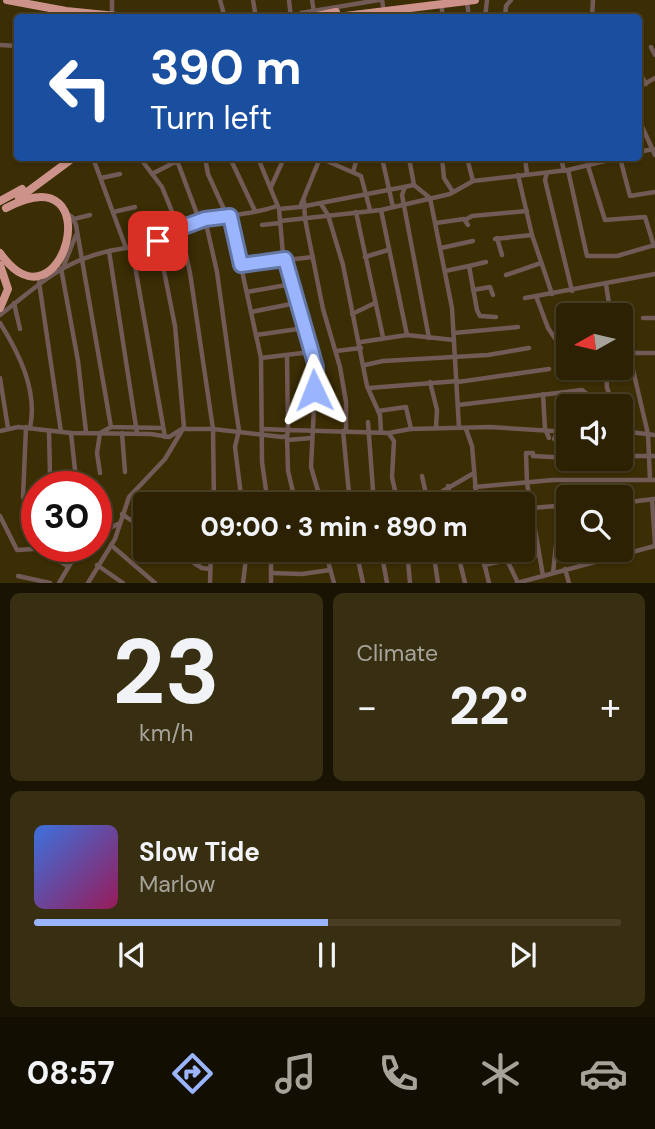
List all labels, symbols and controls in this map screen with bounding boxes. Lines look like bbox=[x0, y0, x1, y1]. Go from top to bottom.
text: 390 m bbox=[150, 35, 302, 99]
icon: left bbox=[35, 42, 126, 133]
text: Turn left bbox=[150, 97, 272, 139]
pin bbox=[128, 211, 188, 271]
icon: arrive bbox=[139, 222, 177, 260]
north arrow bbox=[556, 303, 634, 380]
map controls bbox=[556, 303, 633, 562]
position arrow bbox=[277, 353, 351, 427]
button: sound bbox=[556, 394, 633, 471]
speed limit sign: 30 bbox=[21, 471, 112, 562]
button: search bbox=[556, 485, 633, 562]
text: 09:00 · 3 min · 890 m bbox=[201, 510, 467, 544]
text: 23 bbox=[113, 613, 220, 731]
text: Climate bbox=[357, 638, 438, 668]
text: 22° bbox=[449, 672, 528, 740]
text: − bbox=[357, 682, 377, 732]
text: + bbox=[600, 682, 621, 732]
text: km/h bbox=[139, 718, 193, 748]
text: Slow Tide bbox=[139, 835, 260, 869]
text: Marlow bbox=[139, 869, 215, 899]
icon: previous bbox=[113, 936, 151, 974]
icon: pause bbox=[308, 936, 346, 974]
icon: next bbox=[504, 936, 542, 974]
icon: directions bbox=[168, 1049, 217, 1098]
icon: music bbox=[271, 1049, 320, 1098]
icon: phone bbox=[374, 1049, 423, 1098]
icon: climate bbox=[476, 1049, 525, 1098]
icon: car bbox=[579, 1049, 628, 1098]
text: 08:57 bbox=[27, 1052, 115, 1094]

